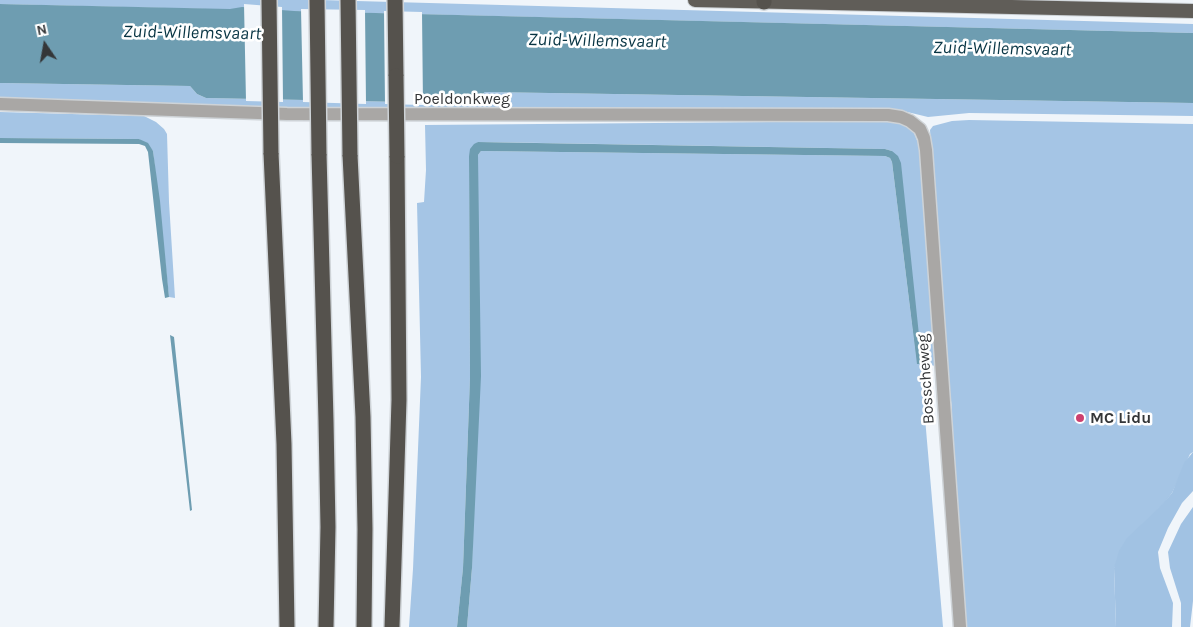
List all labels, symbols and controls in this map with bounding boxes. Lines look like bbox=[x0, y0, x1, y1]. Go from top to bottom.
north arrow bbox=[20, 20, 70, 70]
text: N bbox=[35, 20, 48, 39]
water label: Zuid-Willemsvaart bbox=[123, 21, 261, 45]
water label: Zuid-Willemsvaart bbox=[528, 29, 666, 53]
water label: Zuid-Willemsvaart bbox=[933, 37, 1071, 61]
street label: Poeldonkweg bbox=[414, 89, 510, 109]
street label: Bosscheweg bbox=[913, 333, 939, 425]
place label: MC Lidu bbox=[1090, 408, 1151, 428]
marker: MC Lidu bbox=[1074, 412, 1086, 424]

